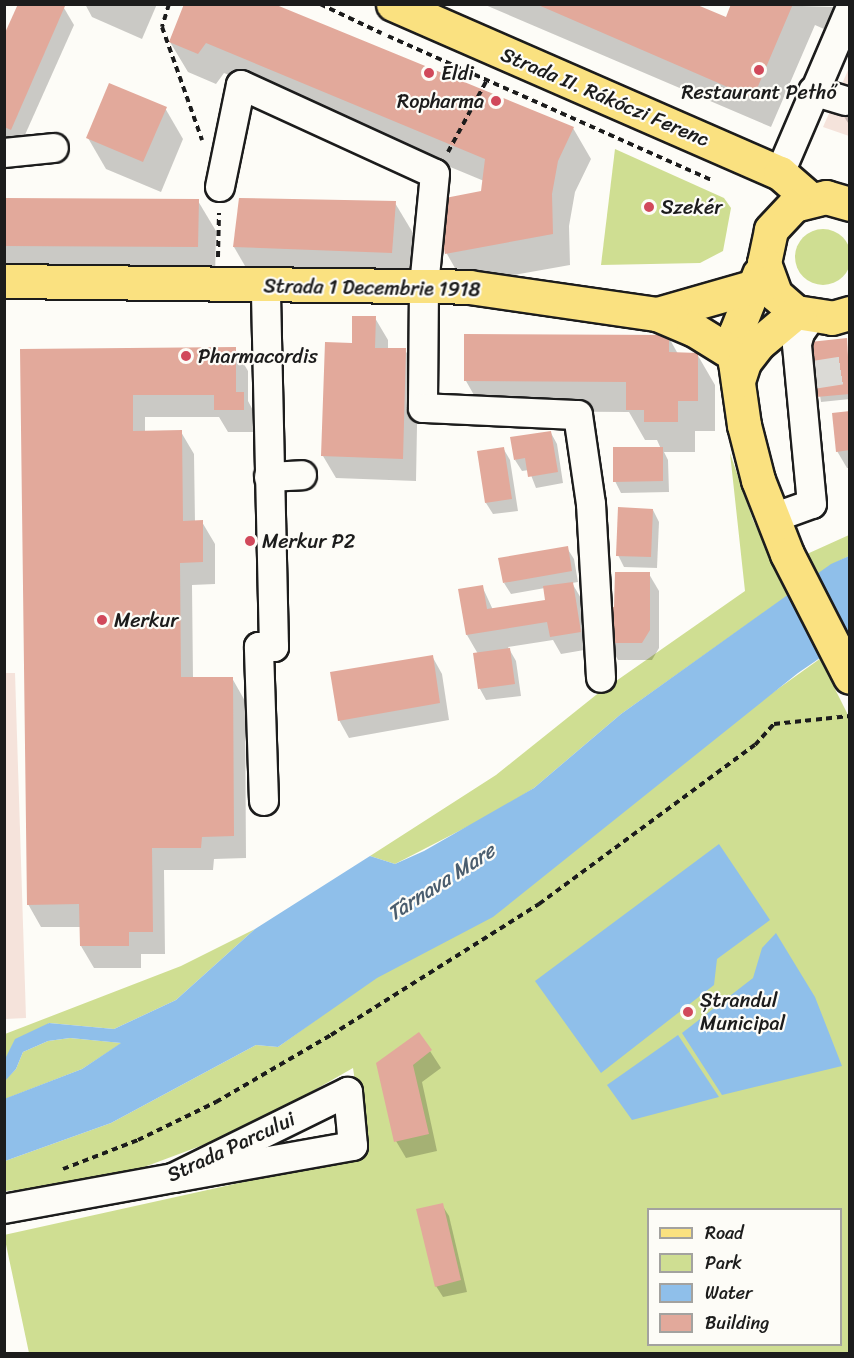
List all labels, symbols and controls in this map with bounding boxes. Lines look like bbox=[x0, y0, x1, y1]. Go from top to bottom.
street label: Strada II. Rákóczi Ferenc bbox=[497, 42, 713, 152]
place label: Eldi bbox=[441, 61, 474, 85]
marker: Restaurant Pethő bbox=[752, 63, 766, 77]
marker: Eldi bbox=[422, 66, 436, 80]
place label: Restaurant Pethő bbox=[681, 80, 837, 104]
place label: Ropharma bbox=[397, 89, 484, 113]
marker: Ropharma bbox=[489, 94, 503, 108]
place label: Szekér bbox=[661, 195, 722, 219]
marker: Szekér bbox=[642, 200, 656, 214]
street label: Strada 1 Decembrie 1918 bbox=[263, 274, 481, 302]
place label: Pharmacordis bbox=[198, 344, 318, 368]
marker: Pharmacordis bbox=[179, 349, 193, 363]
place label: Merkur P2 bbox=[262, 529, 355, 553]
marker: Merkur P2 bbox=[243, 534, 257, 548]
place label: Merkur bbox=[114, 608, 178, 632]
marker: Merkur bbox=[95, 613, 109, 627]
water label: Târnava Mare bbox=[382, 838, 500, 926]
place label: Ștrandul Municipal bbox=[700, 988, 785, 1035]
marker: Ștrandul Municipal bbox=[681, 1005, 695, 1019]
street label: Strada Parcului bbox=[163, 1107, 299, 1187]
legend bbox=[647, 1208, 842, 1346]
text: Road bbox=[705, 1217, 744, 1249]
text: Park bbox=[705, 1247, 742, 1279]
text: Water bbox=[705, 1277, 752, 1309]
text: Building bbox=[705, 1307, 769, 1339]

